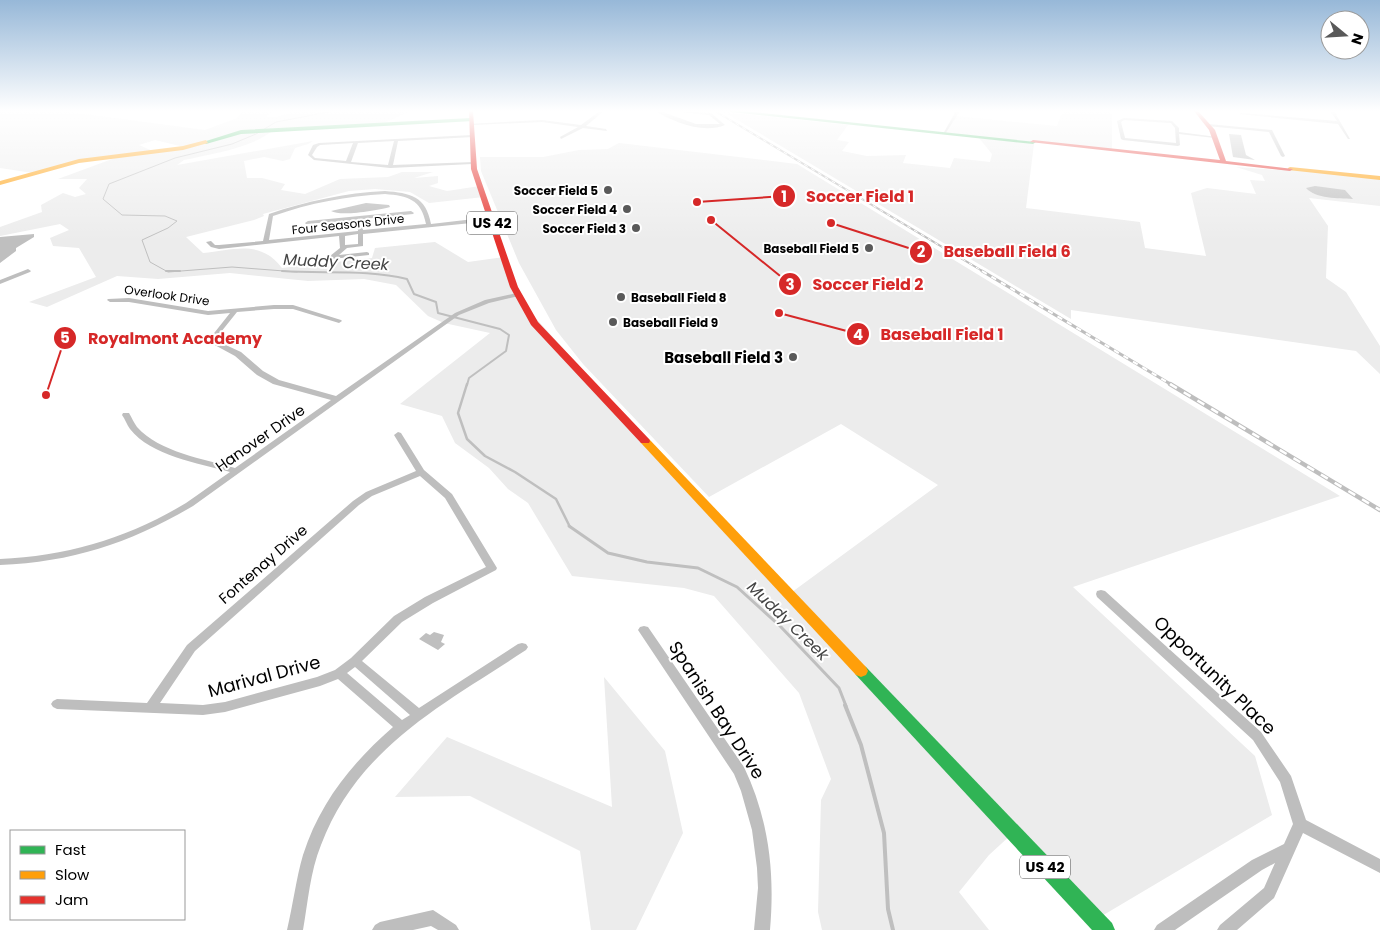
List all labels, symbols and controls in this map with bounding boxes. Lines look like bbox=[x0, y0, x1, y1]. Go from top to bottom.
north arrow bbox=[1320, 10, 1370, 60]
text: N bbox=[1346, 31, 1369, 47]
callout: Soccer Field 1 bbox=[771, 181, 924, 212]
place label: Soccer Field 5 bbox=[514, 182, 598, 199]
marker: Soccer Field 5 bbox=[602, 184, 614, 196]
text: Soccer Field 1 bbox=[806, 185, 914, 208]
text: 1 bbox=[781, 186, 787, 207]
place label: Soccer Field 4 bbox=[533, 201, 617, 218]
marker: Soccer Field 4 bbox=[621, 203, 633, 215]
street label: Four Seasons Drive bbox=[291, 210, 405, 238]
road number: US 42 bbox=[467, 212, 517, 234]
place label: Soccer Field 3 bbox=[542, 220, 626, 237]
marker: Soccer Field 3 bbox=[630, 222, 642, 234]
callout: Baseball Field 6 bbox=[908, 236, 1081, 267]
place label: Baseball Field 5 bbox=[763, 240, 859, 257]
text: Baseball Field 6 bbox=[943, 240, 1071, 263]
text: 2 bbox=[917, 241, 926, 262]
marker: Baseball Field 5 bbox=[863, 242, 875, 254]
water label: Muddy Creek bbox=[283, 248, 390, 276]
callout: Soccer Field 2 bbox=[777, 269, 933, 300]
text: Soccer Field 2 bbox=[813, 273, 923, 296]
text: 3 bbox=[785, 274, 795, 295]
street label: Overlook Drive bbox=[123, 281, 211, 309]
place label: Baseball Field 8 bbox=[631, 289, 727, 306]
marker: Baseball Field 8 bbox=[615, 291, 627, 303]
place label: Baseball Field 9 bbox=[623, 314, 718, 331]
marker: Baseball Field 9 bbox=[607, 316, 619, 328]
callout: Baseball Field 1 bbox=[845, 319, 1014, 350]
callout: Royalmont Academy bbox=[52, 323, 272, 354]
text: Baseball Field 1 bbox=[880, 323, 1004, 346]
text: 4 bbox=[853, 324, 863, 345]
text: 5 bbox=[60, 327, 70, 348]
text: Royalmont Academy bbox=[88, 327, 263, 350]
place label: Baseball Field 3 bbox=[664, 347, 783, 368]
marker: Baseball Field 3 bbox=[787, 351, 799, 363]
street label: Hanover Drive bbox=[211, 399, 309, 477]
street label: Fontenay Drive bbox=[214, 520, 312, 608]
water label: Muddy Creek bbox=[742, 576, 835, 667]
street label: Opportunity Place bbox=[1148, 610, 1282, 740]
street label: Spanish Bay Drive bbox=[663, 636, 771, 784]
street label: Marival Drive bbox=[205, 649, 323, 703]
legend bbox=[10, 830, 185, 920]
text: Fast bbox=[55, 839, 86, 860]
road number: US 42 bbox=[1020, 856, 1070, 879]
text: Slow bbox=[55, 864, 90, 885]
text: Jam bbox=[55, 889, 89, 910]

